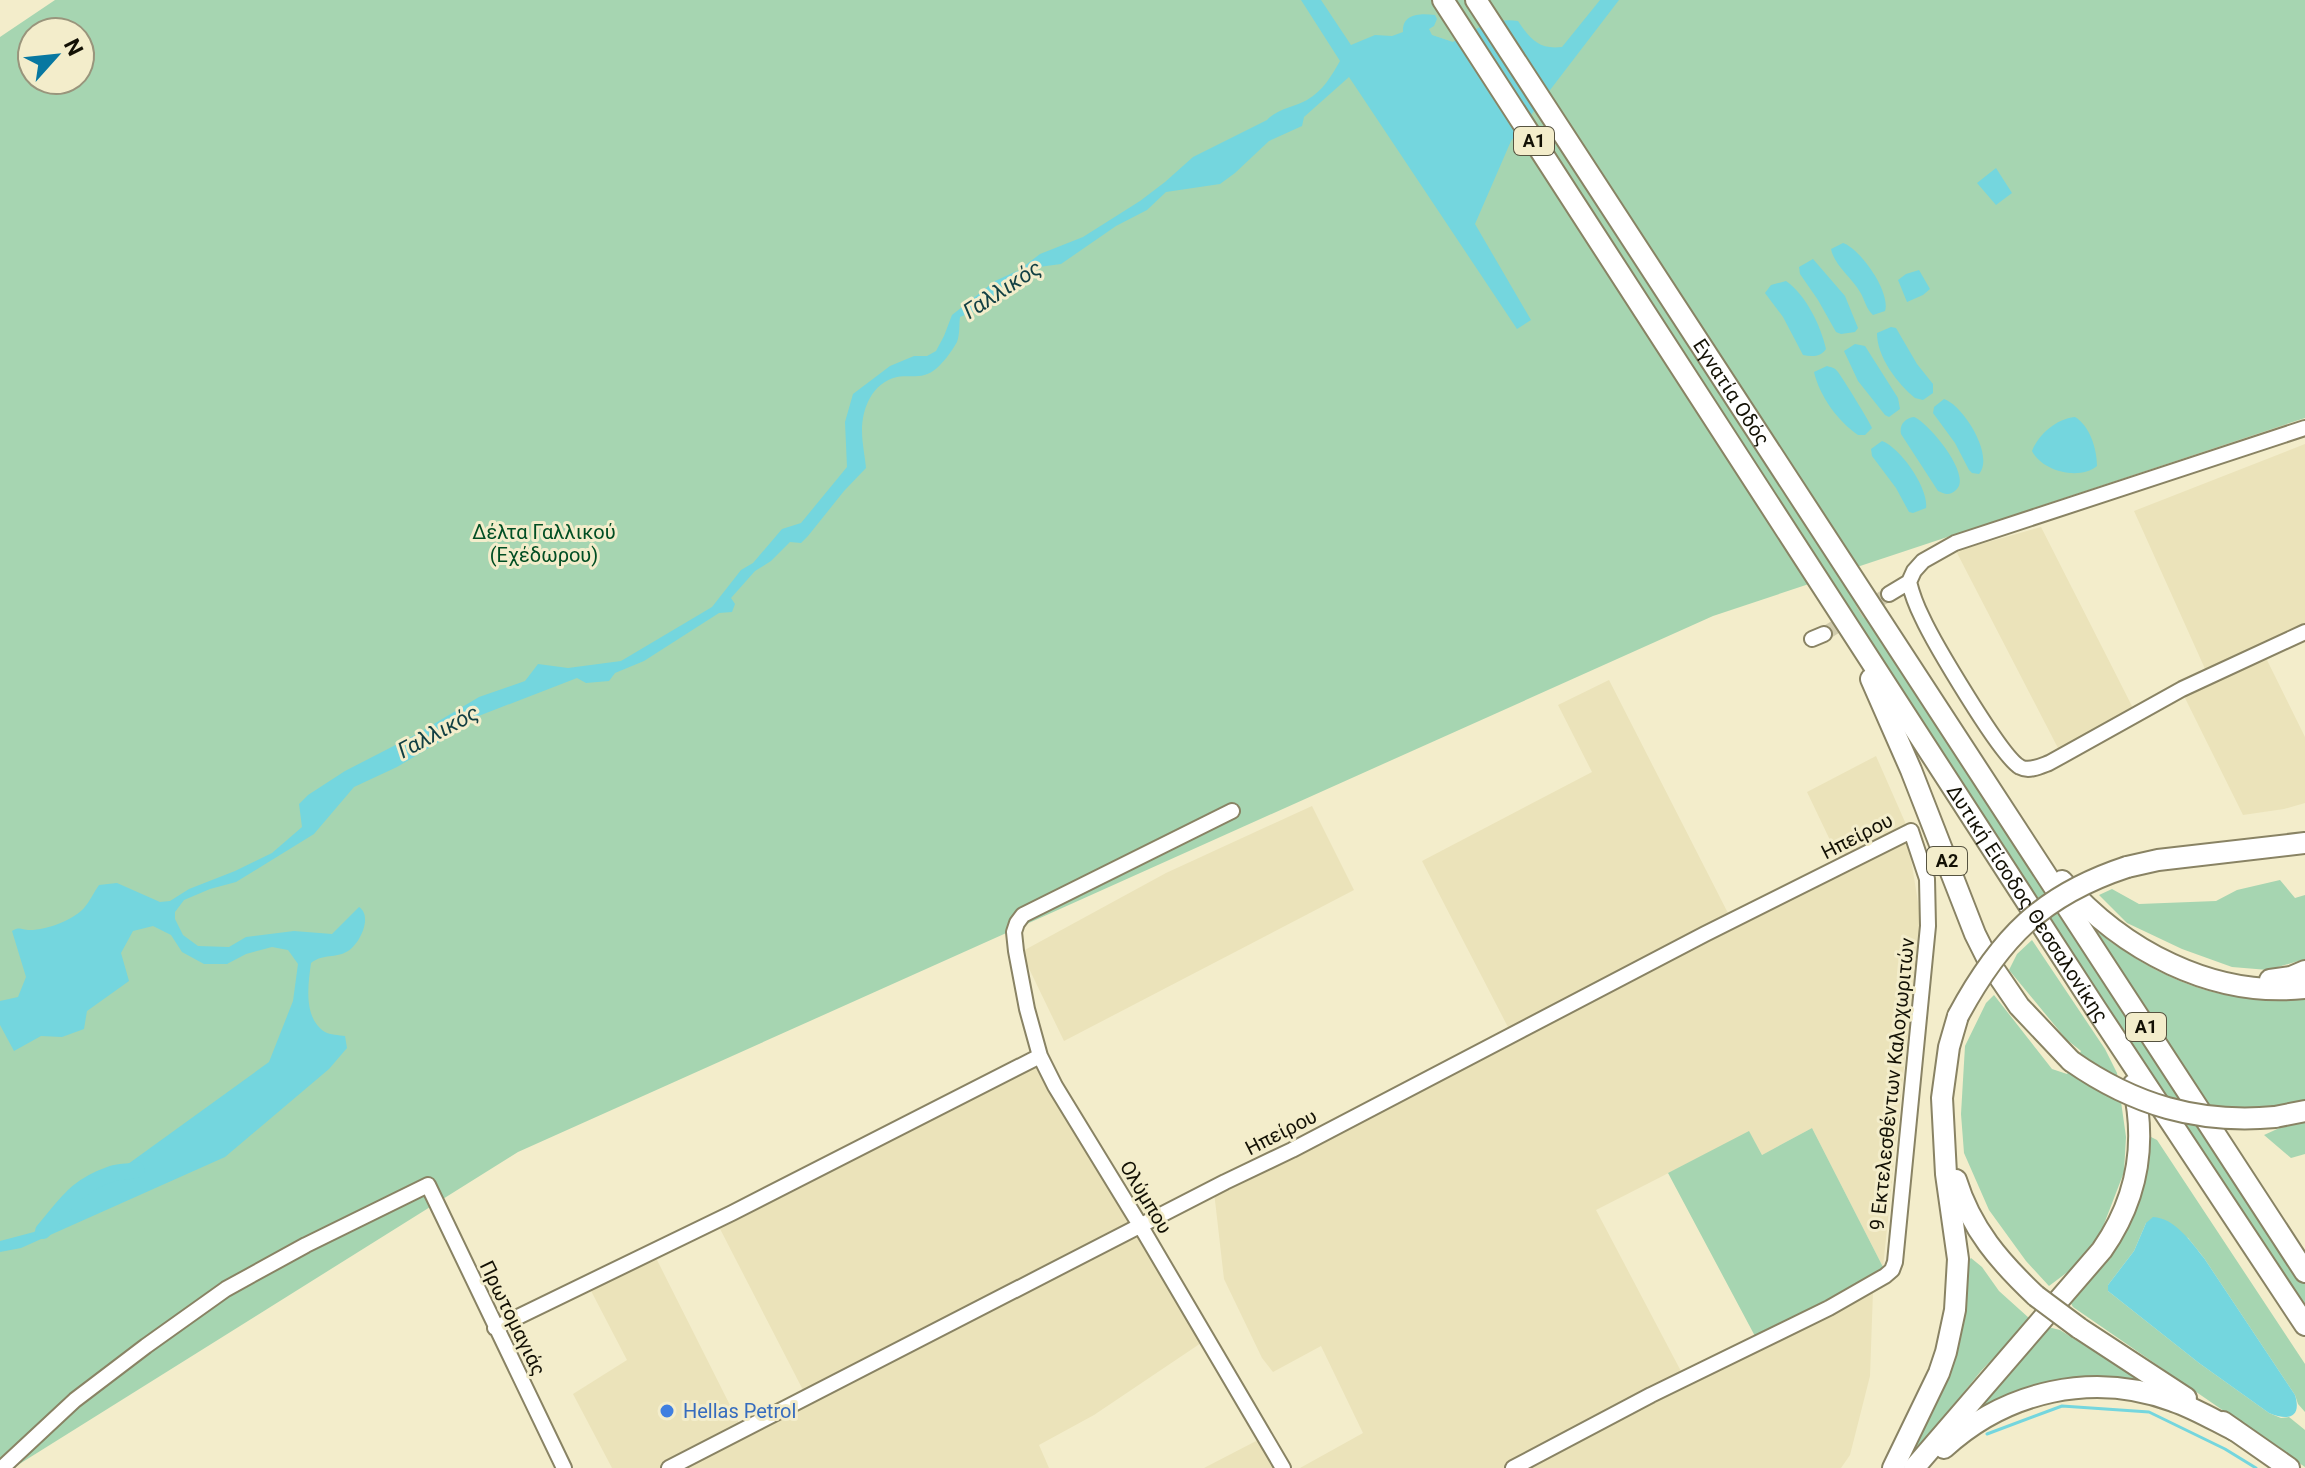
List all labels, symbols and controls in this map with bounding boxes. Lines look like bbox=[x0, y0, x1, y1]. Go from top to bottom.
north arrow bbox=[16, 16, 96, 96]
text: N bbox=[59, 35, 88, 60]
road number: Α1 bbox=[1514, 127, 1554, 155]
water label: Γαλλικός bbox=[958, 255, 1046, 324]
street label: Εγνατία Οδός bbox=[1688, 334, 1775, 450]
park label: Δέλτα Γαλλικού (Εχέδωρου) bbox=[472, 520, 616, 567]
water label: Γαλλικός bbox=[393, 700, 483, 763]
street label: Δυτική Είσοδος Θεσσαλονίκης bbox=[1942, 780, 2113, 1027]
street label: Ηπείρου bbox=[1817, 808, 1897, 864]
road number: Α2 bbox=[1927, 847, 1967, 875]
street label: 9 Εκτελεσθέντων Καλοχωριτών bbox=[1865, 936, 1919, 1232]
road number: Α1 bbox=[2126, 1013, 2166, 1041]
street label: Ηπείρου bbox=[1241, 1104, 1321, 1160]
street label: Ολύμπου bbox=[1115, 1156, 1177, 1238]
street label: Πρωτομαγιάς bbox=[475, 1257, 551, 1379]
place label: Hellas Petrol bbox=[683, 1399, 796, 1423]
marker: Hellas Petrol bbox=[658, 1402, 676, 1420]

